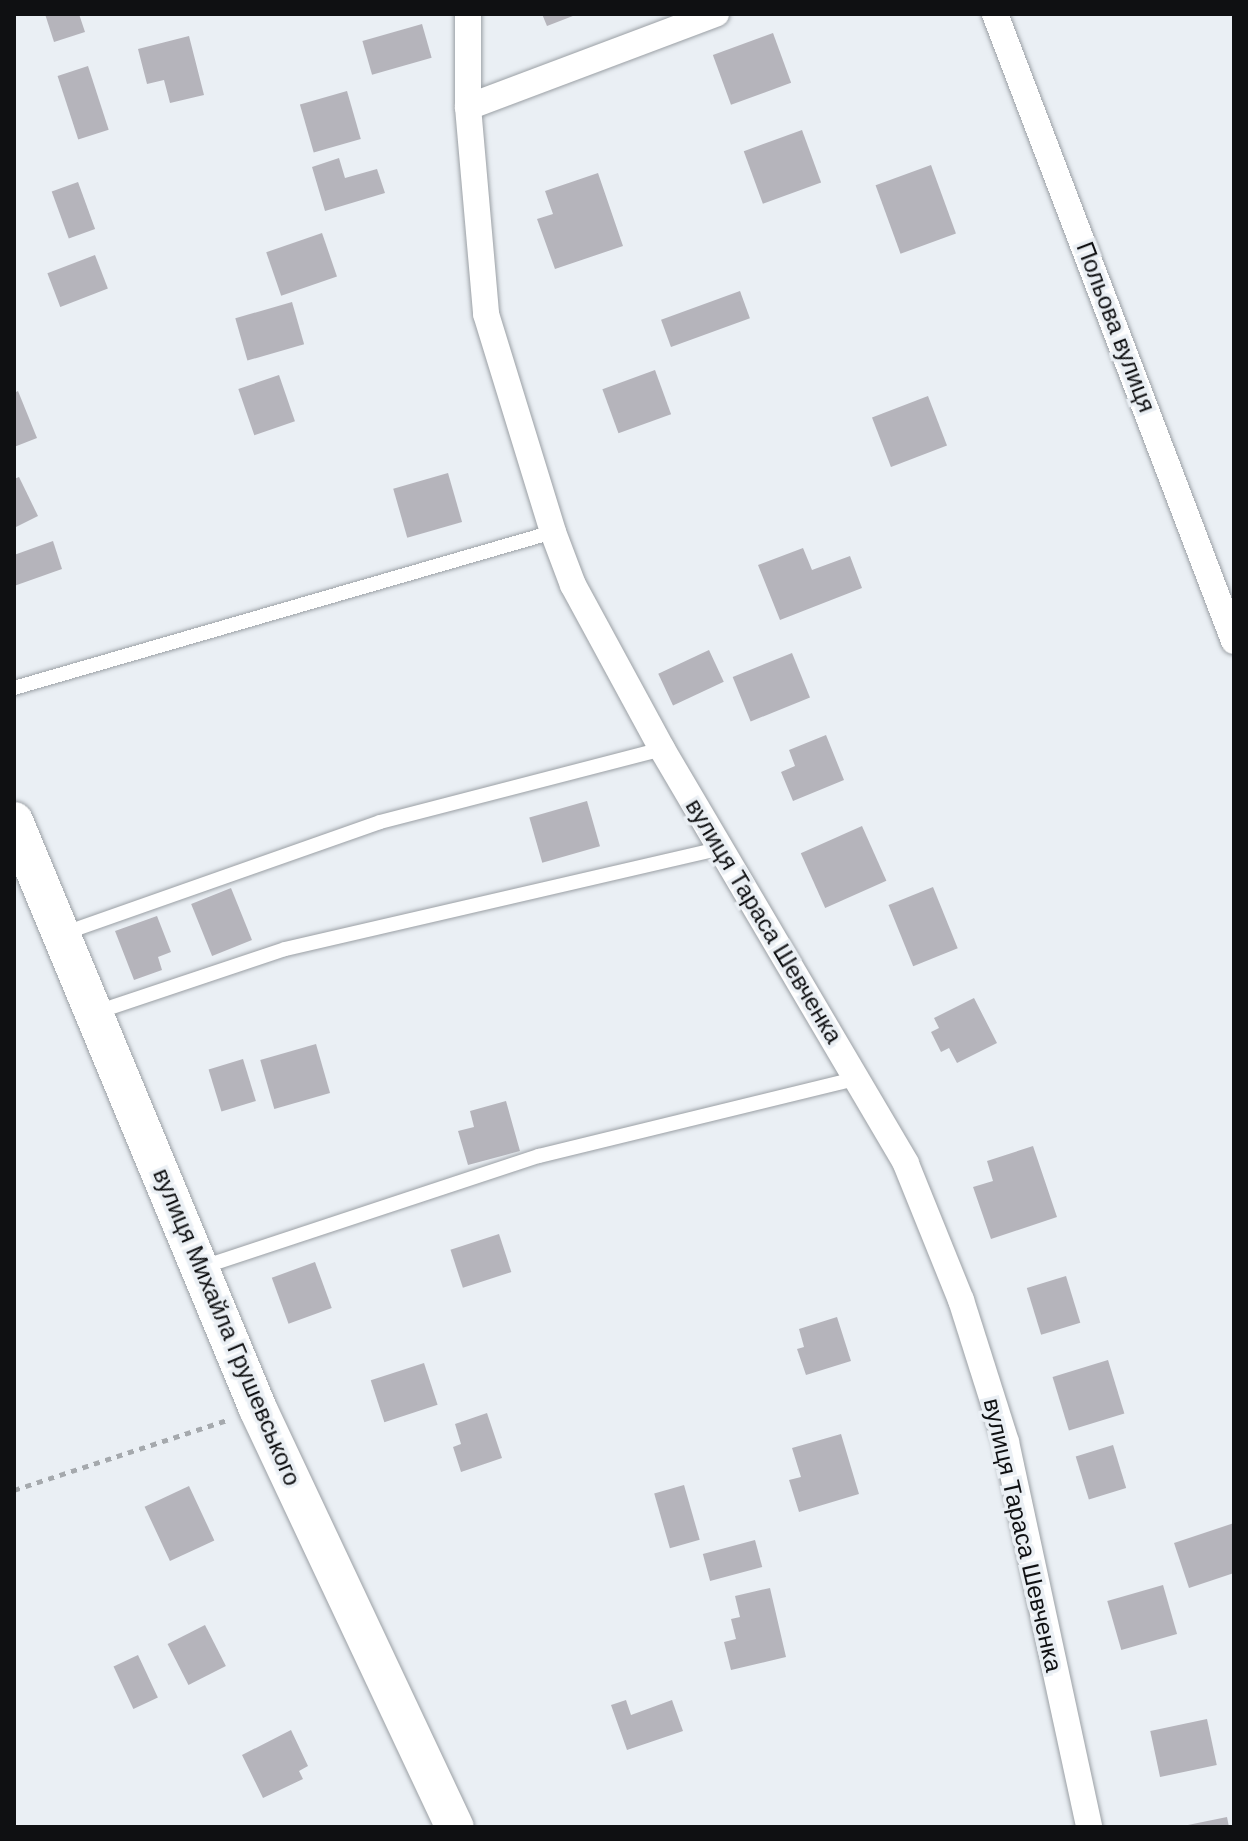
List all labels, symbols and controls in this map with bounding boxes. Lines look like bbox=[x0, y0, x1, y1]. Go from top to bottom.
street label: Польова вулиця bbox=[1070, 238, 1162, 416]
street label: вулиця Тараса Шевченка bbox=[680, 794, 848, 1048]
street label: вулиця Михайла Грушевського bbox=[147, 1164, 307, 1490]
street label: вулиця Тараса Шевченка bbox=[977, 1395, 1069, 1675]

